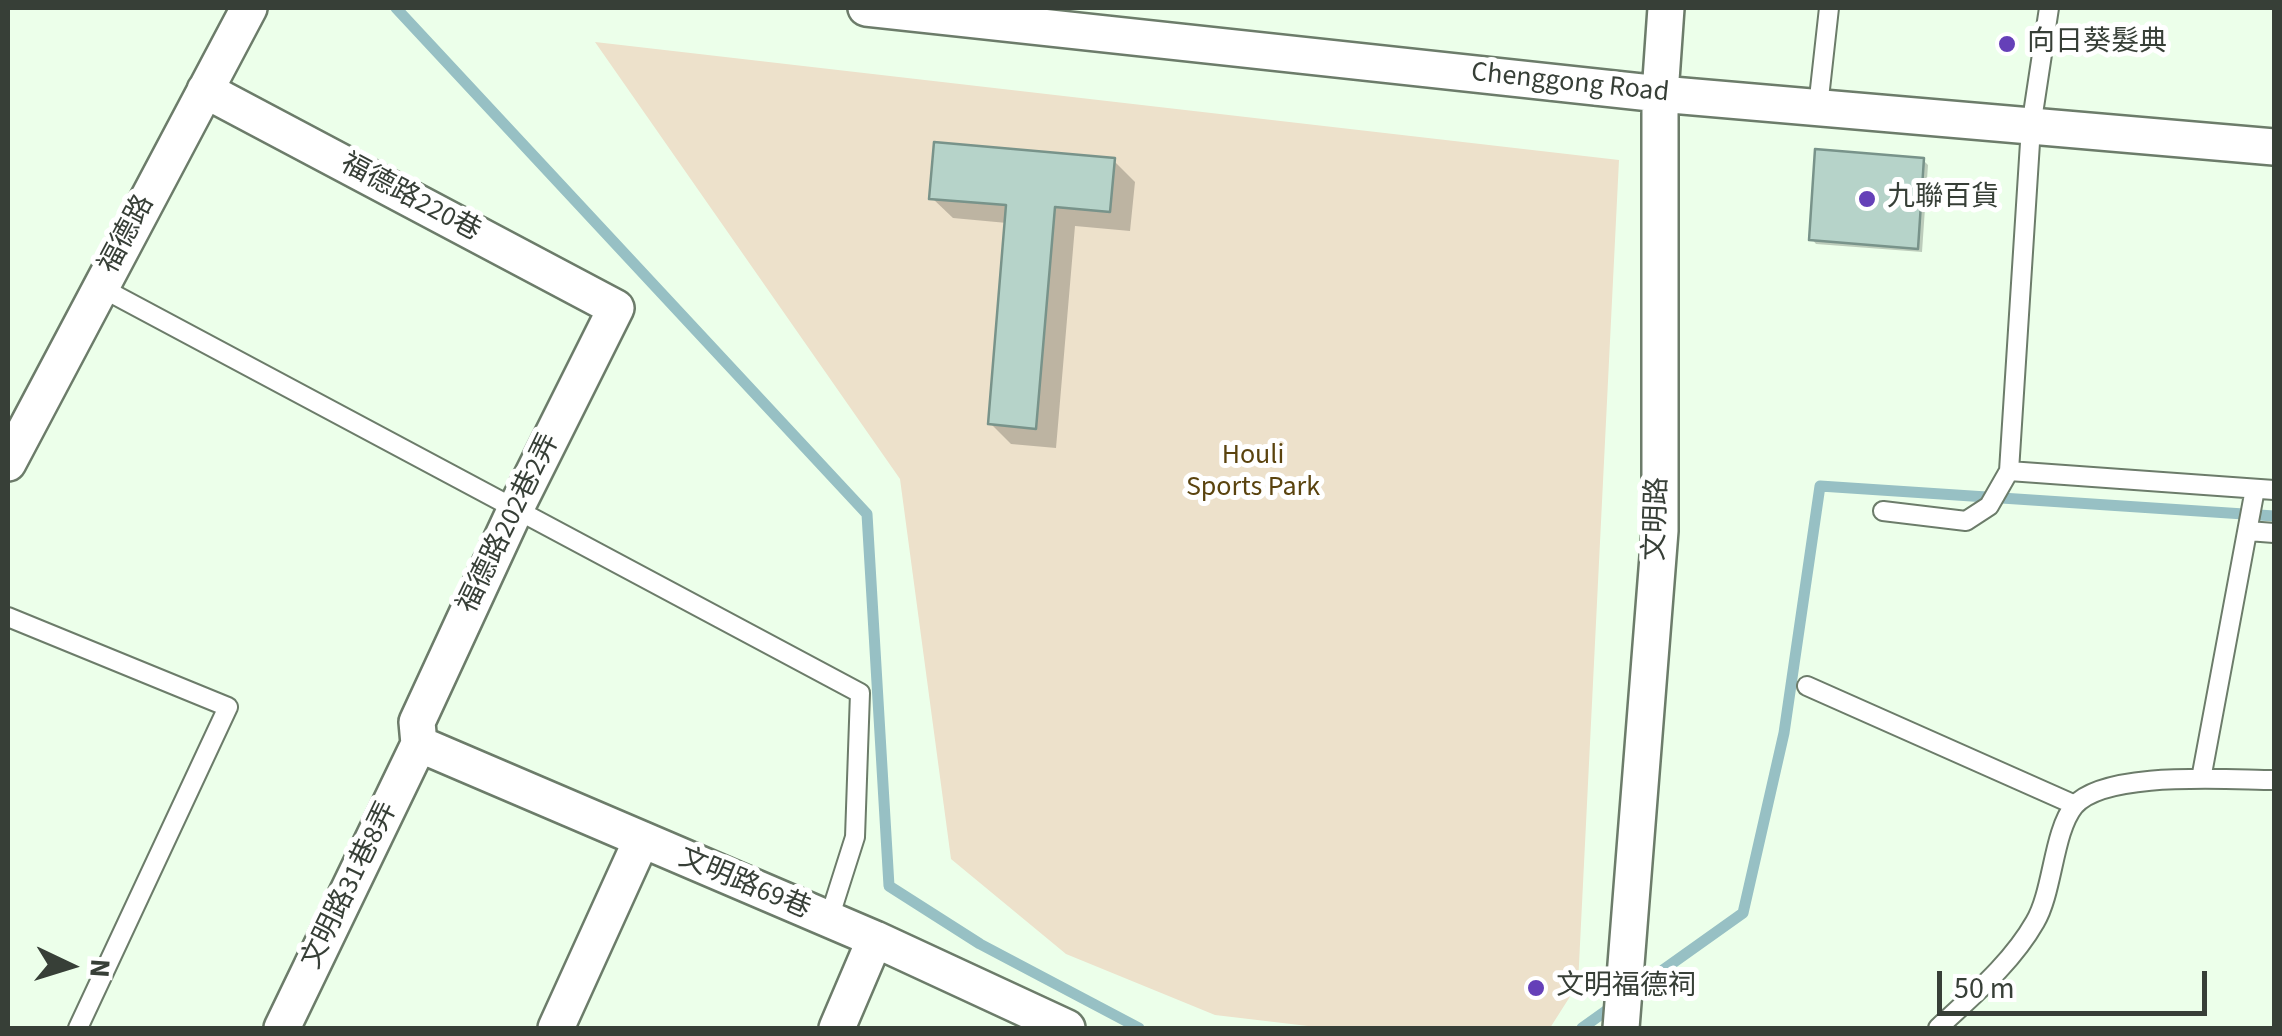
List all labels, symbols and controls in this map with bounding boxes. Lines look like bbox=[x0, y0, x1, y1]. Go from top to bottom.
place label: 向日葵髮典 bbox=[2027, 27, 2167, 61]
marker: 向日葵髮典 bbox=[1996, 33, 2018, 55]
street label: Chenggong Road bbox=[1470, 57, 1670, 111]
street label: 福德路220巷 bbox=[334, 148, 486, 250]
place label: 九聯百貨 bbox=[1887, 182, 1999, 216]
marker: 九聯百貨 bbox=[1856, 188, 1878, 210]
street label: 福德路 bbox=[93, 190, 163, 280]
street label: 福德路202巷2弄 bbox=[452, 429, 568, 619]
park label: Houli Sports Park bbox=[1186, 440, 1320, 506]
street label: 文明路 bbox=[1640, 476, 1676, 562]
street label: 文明路31巷8弄 bbox=[296, 797, 406, 975]
street label: 文明路69巷 bbox=[673, 842, 815, 928]
north arrow bbox=[20, 916, 120, 1016]
scale bar bbox=[1942, 951, 2212, 1013]
text: N bbox=[79, 957, 121, 979]
text: 50 m bbox=[1954, 967, 2015, 1010]
place label: 文明福德祠 bbox=[1556, 971, 1696, 1005]
marker: 文明福德祠 bbox=[1525, 977, 1547, 999]

